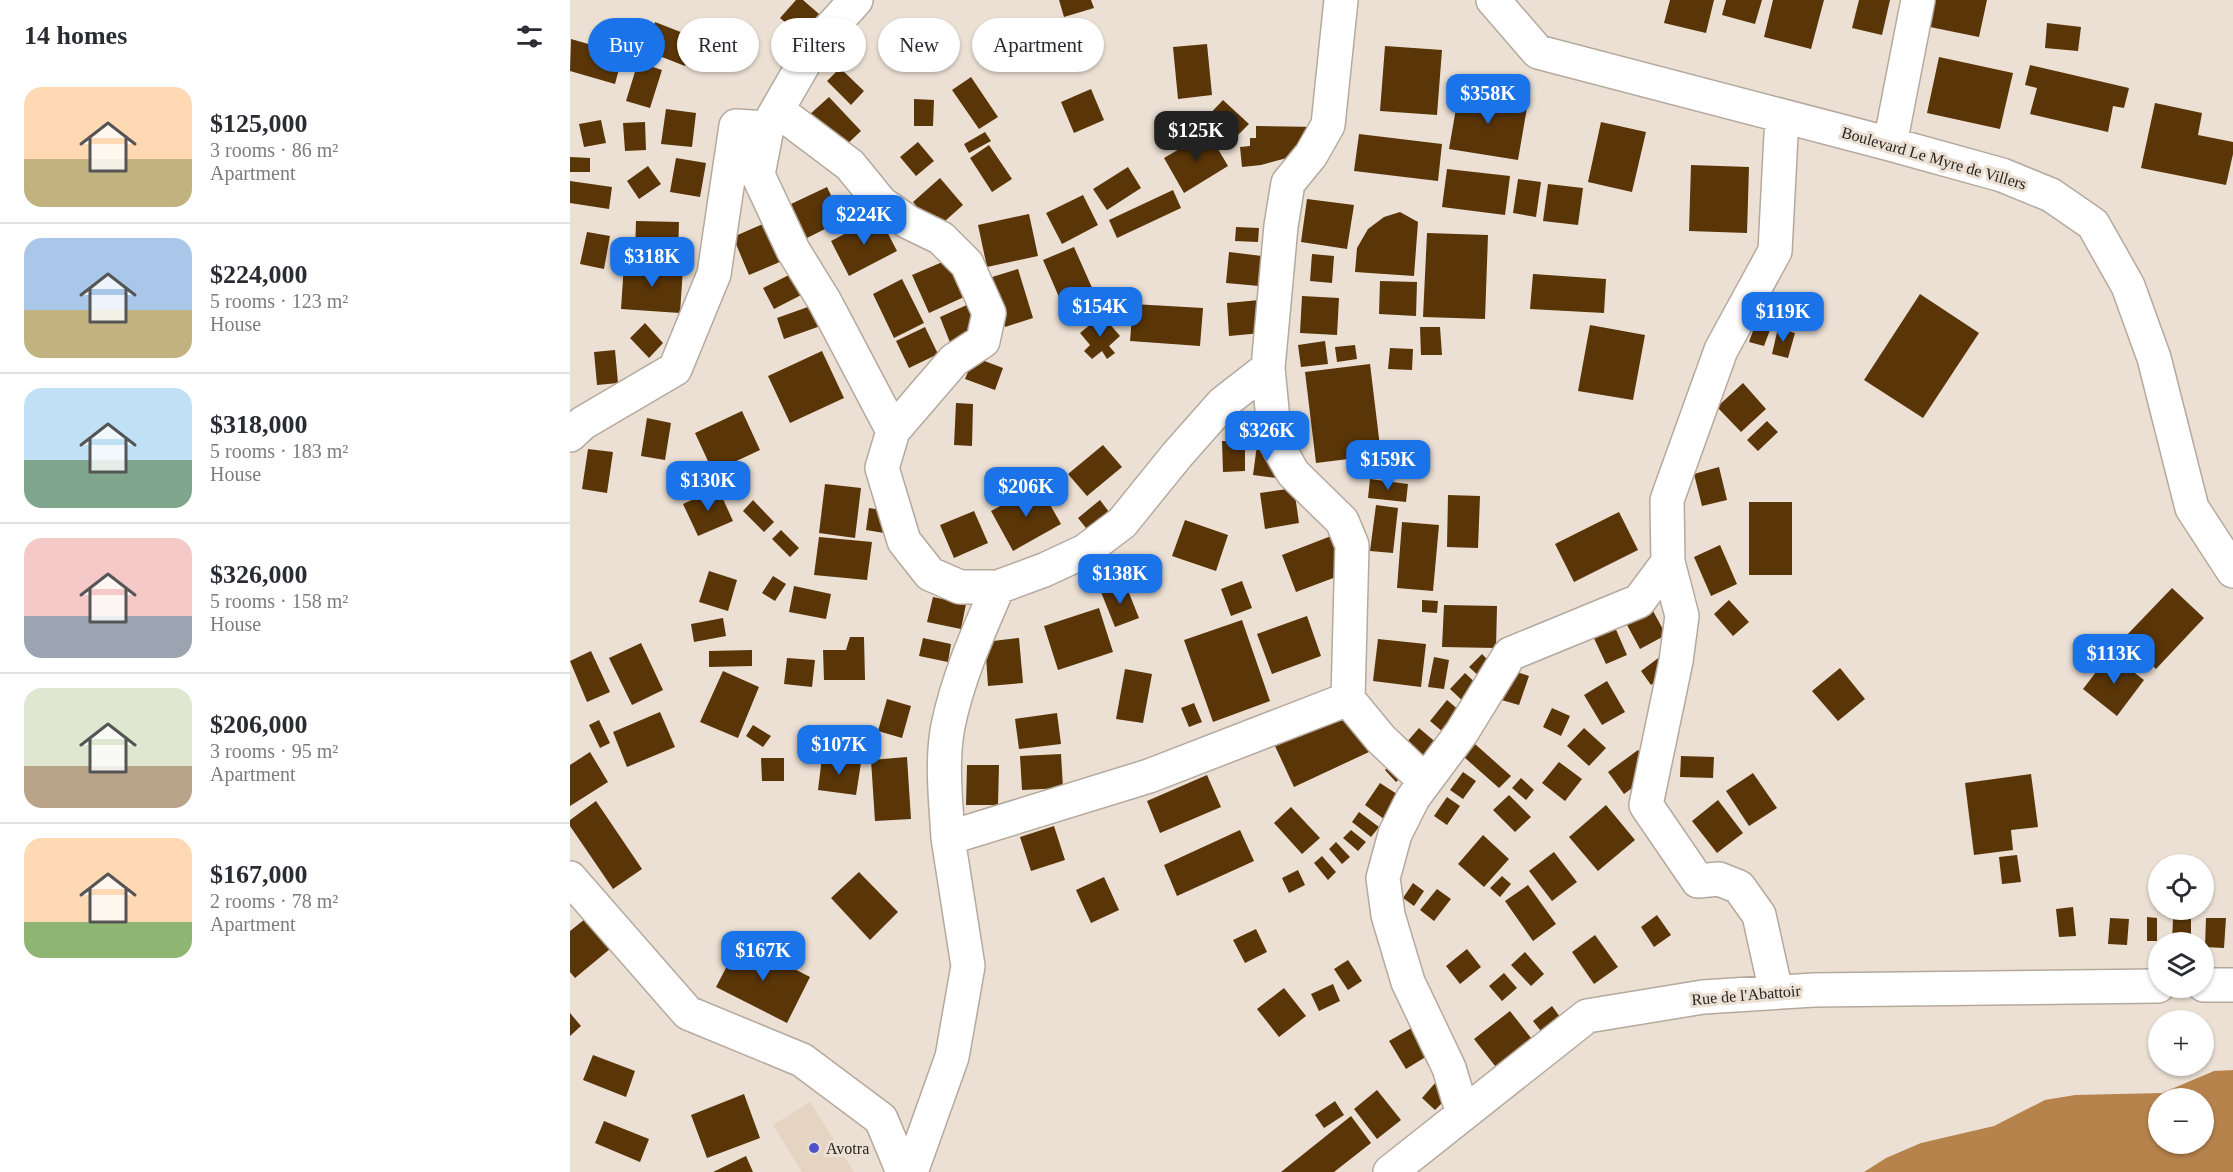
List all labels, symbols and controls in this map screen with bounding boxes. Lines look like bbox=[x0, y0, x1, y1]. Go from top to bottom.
chip: Buy bbox=[588, 18, 665, 72]
chip: Rent bbox=[677, 18, 759, 72]
chip: Filters bbox=[771, 18, 866, 72]
chip: New bbox=[878, 18, 960, 72]
chip: Apartment bbox=[972, 18, 1104, 72]
icon: filters bbox=[513, 20, 546, 53]
text: 14 homes bbox=[24, 21, 127, 50]
pin: $358K bbox=[1446, 74, 1530, 125]
text: $358K bbox=[1460, 82, 1516, 104]
text: $125,000 bbox=[210, 109, 308, 138]
icon: home bbox=[72, 111, 144, 183]
pin: $125K bbox=[1154, 111, 1238, 162]
text: $125K bbox=[1168, 119, 1224, 141]
street label: Boulevard Le Myre de Villers bbox=[1839, 123, 2028, 194]
text: 3 rooms · 86 m² bbox=[210, 139, 338, 161]
text: Apartment bbox=[210, 162, 296, 184]
pin: $224K bbox=[822, 195, 906, 246]
text: $224K bbox=[836, 203, 892, 225]
pin: $318K bbox=[610, 237, 694, 288]
text: $318K bbox=[624, 245, 680, 267]
text: $224,000 bbox=[210, 260, 308, 289]
icon: home bbox=[72, 262, 144, 334]
pin: $154K bbox=[1058, 287, 1142, 338]
text: 5 rooms · 123 m² bbox=[210, 290, 348, 312]
pin: $119K bbox=[1741, 292, 1825, 343]
text: $154K bbox=[1072, 295, 1128, 317]
text: $119K bbox=[1756, 300, 1810, 322]
text: House bbox=[210, 313, 261, 335]
text: $318,000 bbox=[210, 410, 308, 439]
pin: $326K bbox=[1225, 411, 1309, 462]
icon: home bbox=[72, 412, 144, 484]
text: $326K bbox=[1239, 419, 1295, 441]
text: 5 rooms · 183 m² bbox=[210, 440, 348, 462]
pin: $159K bbox=[1346, 440, 1430, 491]
text: $159K bbox=[1360, 448, 1416, 470]
pin: $130K bbox=[666, 461, 750, 512]
text: House bbox=[210, 463, 261, 485]
pin: $206K bbox=[984, 467, 1068, 518]
text: $130K bbox=[680, 469, 736, 491]
text: $206K bbox=[998, 475, 1054, 497]
pin: $138K bbox=[1078, 554, 1162, 605]
text: $326,000 bbox=[210, 560, 308, 589]
icon: home bbox=[72, 562, 144, 634]
text: $138K bbox=[1092, 562, 1148, 584]
text: 5 rooms · 158 m² bbox=[210, 590, 348, 612]
text: House bbox=[210, 613, 261, 635]
pin: $113K bbox=[2072, 634, 2156, 685]
text: $113K bbox=[2087, 642, 2141, 664]
text: $206,000 bbox=[210, 710, 308, 739]
icon: home bbox=[72, 712, 144, 784]
pin: $107K bbox=[797, 725, 881, 776]
text: $107K bbox=[811, 733, 867, 755]
text: 3 rooms · 95 m² bbox=[210, 740, 338, 762]
text: Apartment bbox=[210, 763, 296, 785]
map controls bbox=[2148, 854, 2214, 1154]
button: locate bbox=[2148, 854, 2214, 920]
text: $167,000 bbox=[210, 860, 308, 889]
icon: home bbox=[72, 862, 144, 934]
text: 2 rooms · 78 m² bbox=[210, 890, 338, 912]
text: Apartment bbox=[210, 913, 296, 935]
pin: $167K bbox=[721, 931, 805, 982]
button: layers bbox=[2148, 932, 2214, 998]
text: $167K bbox=[735, 939, 791, 961]
street label: Rue de l'Abattoir bbox=[1691, 982, 1802, 1008]
button: + bbox=[2148, 1010, 2214, 1076]
button: − bbox=[2148, 1088, 2214, 1154]
place label: Avotra bbox=[826, 1140, 869, 1157]
marker: Avotra bbox=[807, 1141, 821, 1155]

